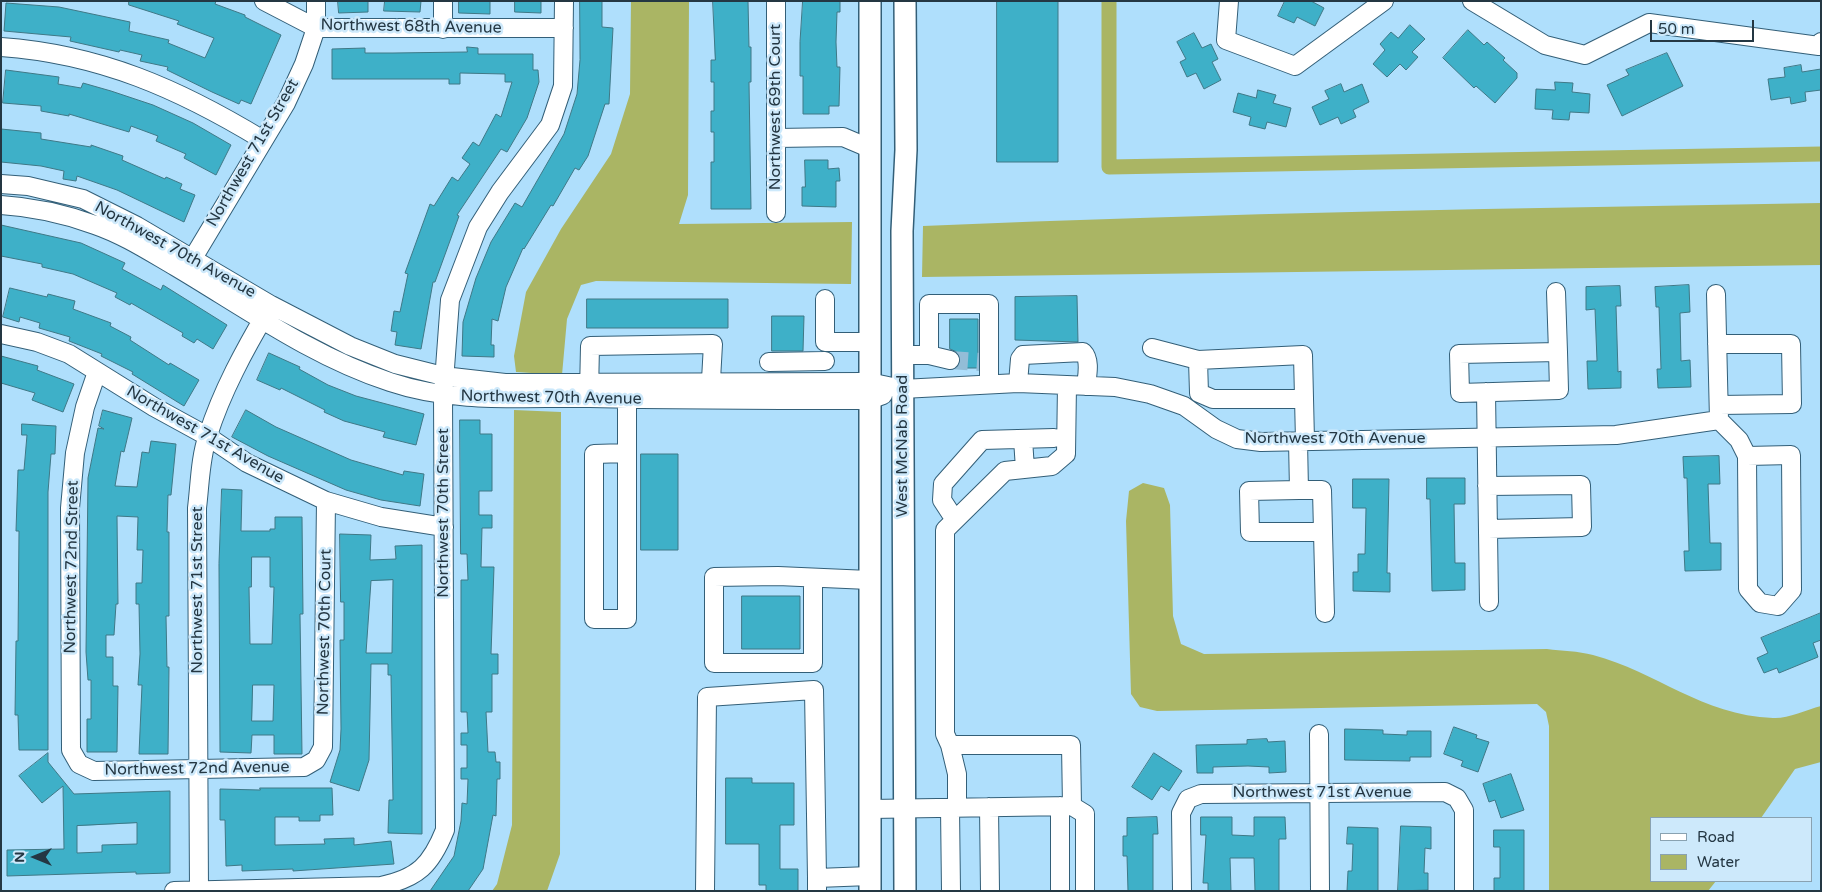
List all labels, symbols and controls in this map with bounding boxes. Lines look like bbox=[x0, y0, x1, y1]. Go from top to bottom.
scale bar bbox=[1652, 10, 1756, 42]
street label: Northwest 68th Avenue bbox=[320, 16, 502, 38]
text: 50 m bbox=[1658, 20, 1695, 38]
street label: Northwest 69th Court bbox=[766, 24, 786, 190]
street label: Northwest 71st Street bbox=[203, 76, 303, 230]
street label: Northwest 70th Avenue bbox=[91, 198, 259, 302]
street label: West McNab Road bbox=[893, 375, 913, 517]
street label: Northwest 71st Avenue bbox=[123, 382, 287, 488]
street label: Northwest 70th Avenue bbox=[460, 387, 642, 409]
street label: Northwest 70th Street bbox=[434, 428, 454, 598]
street label: Northwest 70th Avenue bbox=[1244, 429, 1426, 449]
street label: Northwest 72nd Street bbox=[61, 480, 83, 654]
street label: Northwest 71st Street bbox=[188, 506, 208, 674]
street label: Northwest 70th Court bbox=[314, 549, 336, 715]
street label: Northwest 72nd Avenue bbox=[104, 758, 290, 780]
street label: Northwest 71st Avenue bbox=[1233, 783, 1411, 803]
legend bbox=[1650, 817, 1812, 882]
text: Road bbox=[1697, 828, 1735, 846]
north arrow bbox=[10, 832, 60, 882]
text: N bbox=[11, 851, 28, 863]
text: Water bbox=[1697, 853, 1740, 871]

